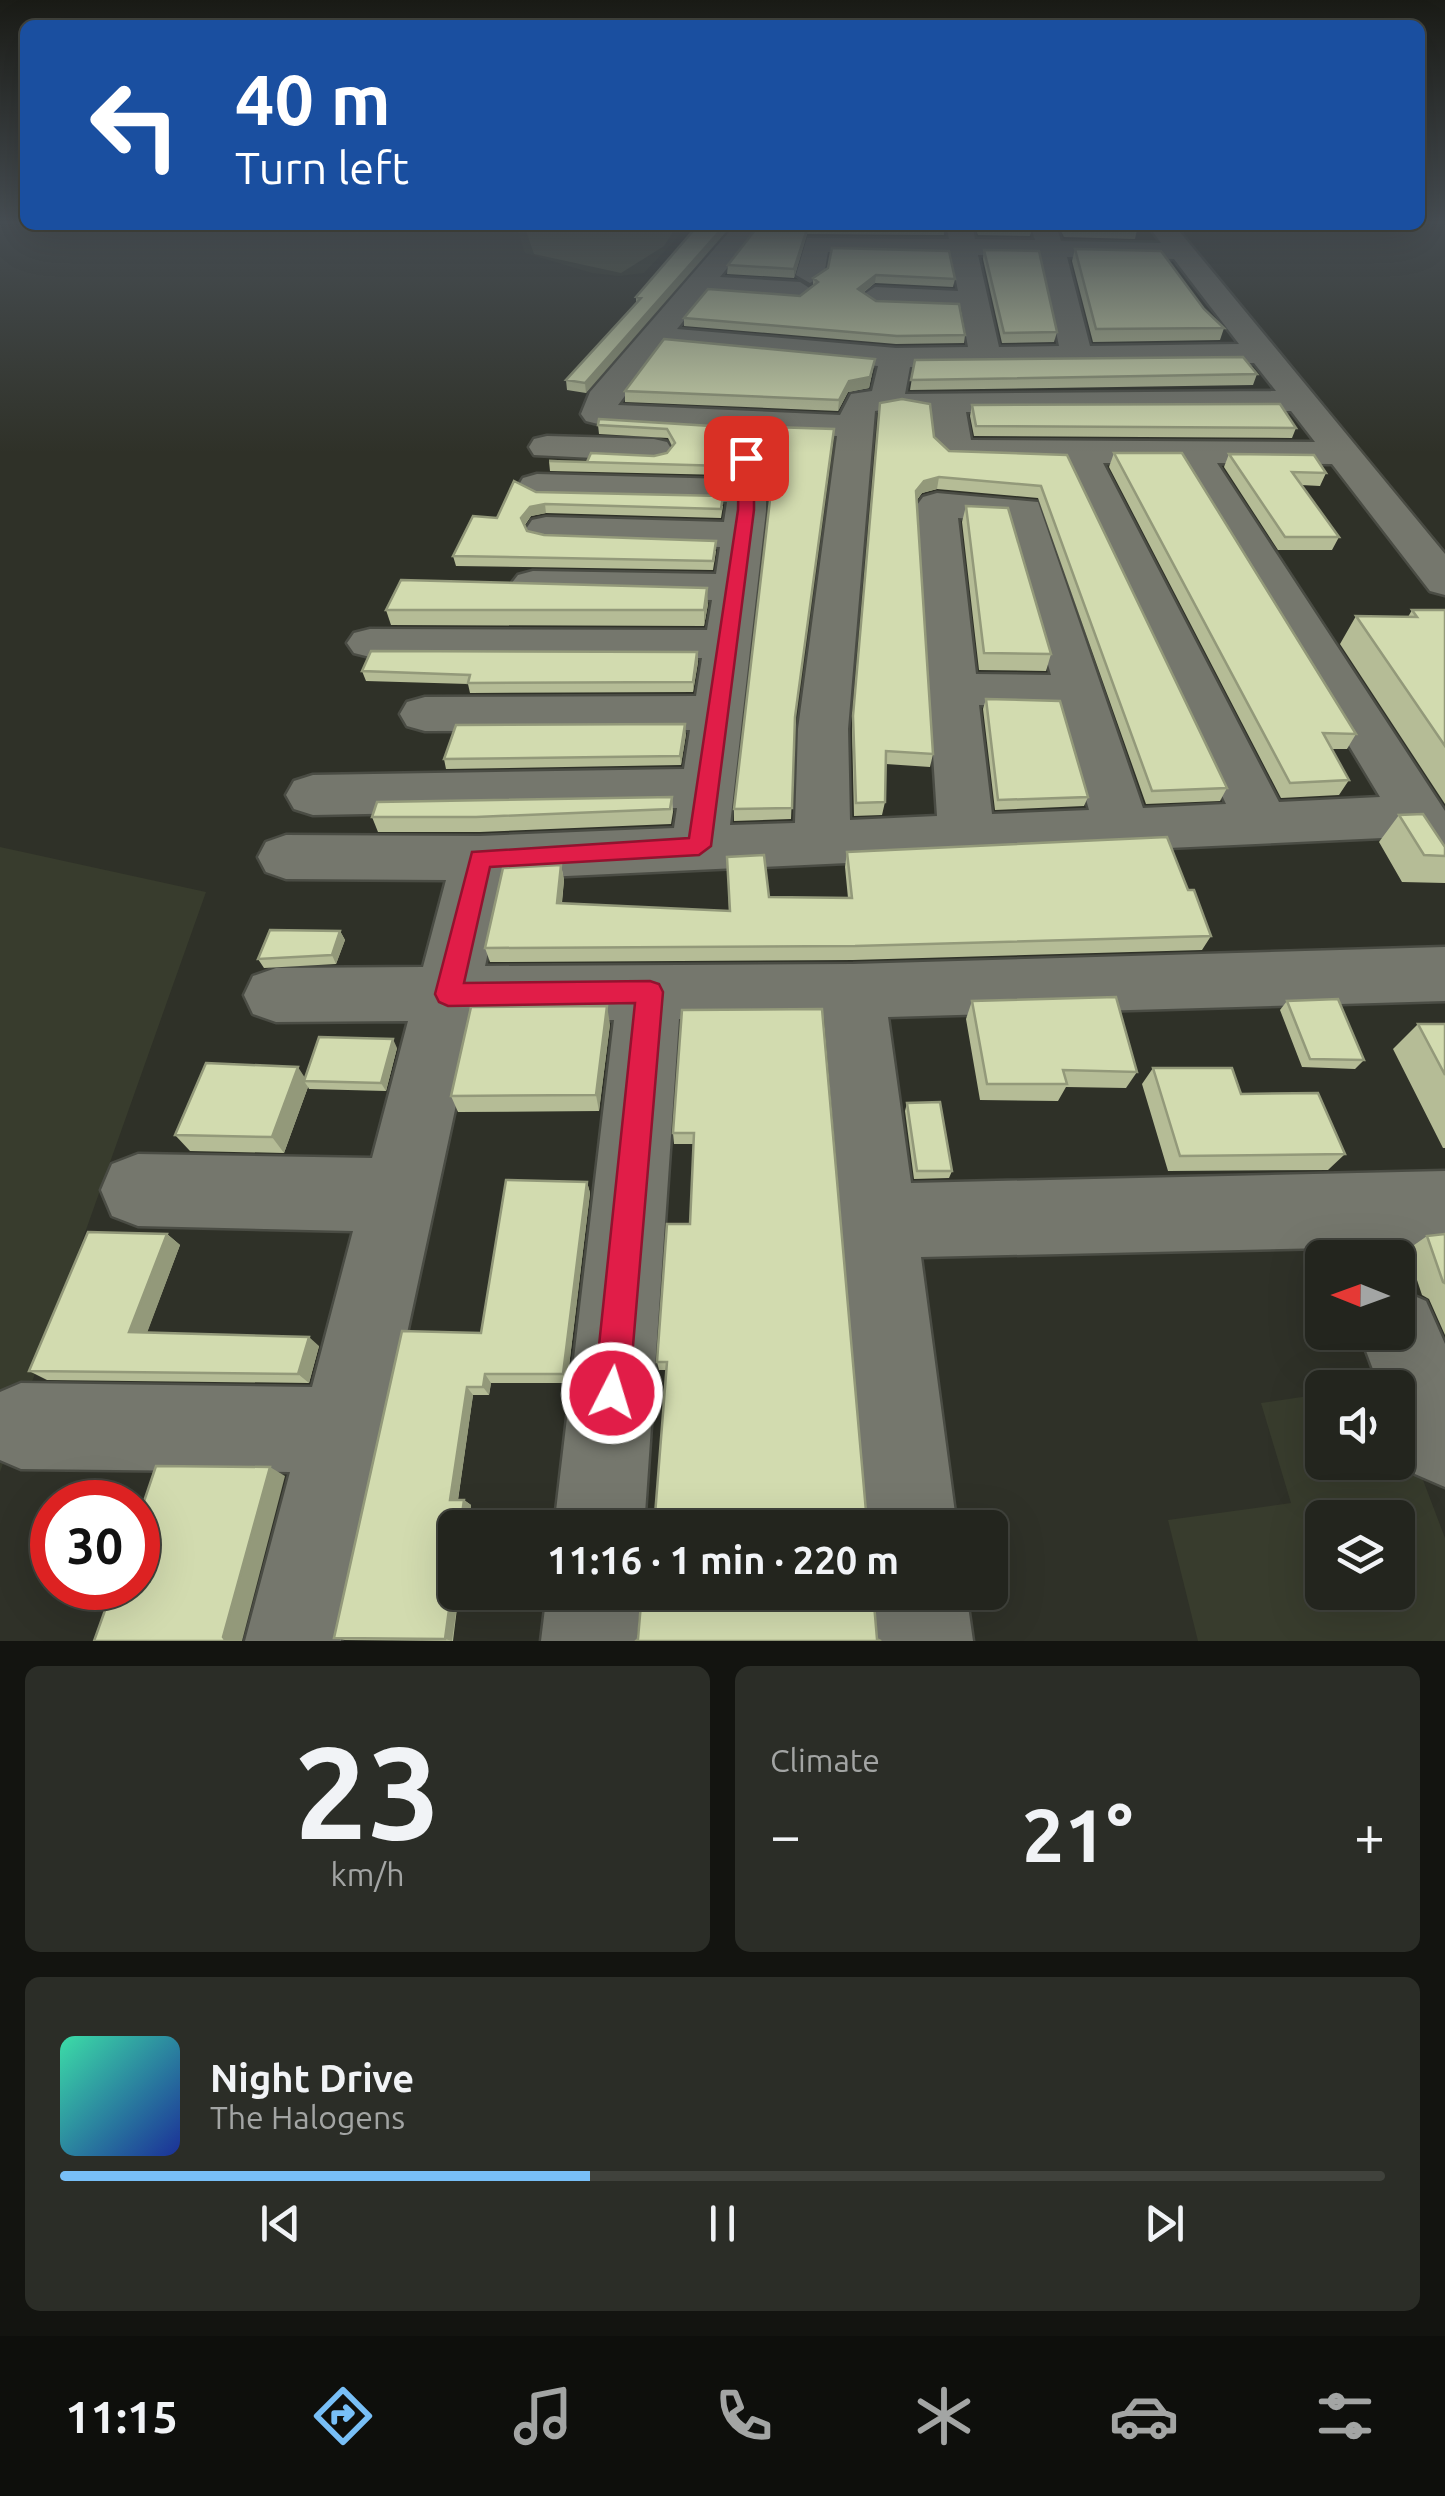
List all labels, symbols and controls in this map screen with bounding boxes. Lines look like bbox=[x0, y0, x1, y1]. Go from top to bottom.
icon: left bbox=[70, 60, 200, 190]
text: 40 m bbox=[235, 60, 391, 138]
text: Turn left bbox=[235, 142, 409, 193]
pin bbox=[704, 416, 789, 501]
icon: arrive bbox=[719, 431, 774, 486]
north arrow bbox=[1305, 1240, 1415, 1350]
map controls bbox=[1305, 1240, 1415, 1610]
position arrow bbox=[560, 1341, 664, 1445]
button: sound bbox=[1305, 1370, 1415, 1480]
speed limit sign: 30 bbox=[30, 1480, 160, 1610]
button: layers bbox=[1305, 1500, 1415, 1610]
text: 11:16 · 1 min · 220 m bbox=[547, 1539, 899, 1581]
text: 23 bbox=[294, 1718, 441, 1864]
text: Climate bbox=[770, 1742, 880, 1778]
text: 21° bbox=[1022, 1792, 1133, 1876]
text: − bbox=[770, 1804, 801, 1865]
text: + bbox=[1354, 1804, 1385, 1865]
text: km/h bbox=[331, 1856, 404, 1892]
text: Night Drive bbox=[210, 2057, 414, 2099]
text: The Halogens bbox=[210, 2099, 405, 2135]
icon: previous bbox=[253, 2196, 308, 2251]
icon: pause bbox=[695, 2196, 750, 2251]
icon: next bbox=[1137, 2196, 1192, 2251]
icon: directions bbox=[308, 2381, 378, 2451]
icon: music bbox=[508, 2381, 578, 2451]
icon: phone bbox=[709, 2381, 779, 2451]
icon: climate bbox=[909, 2381, 979, 2451]
icon: car bbox=[1109, 2381, 1179, 2451]
icon: filters bbox=[1310, 2381, 1380, 2451]
text: 11:15 bbox=[65, 2391, 178, 2442]

